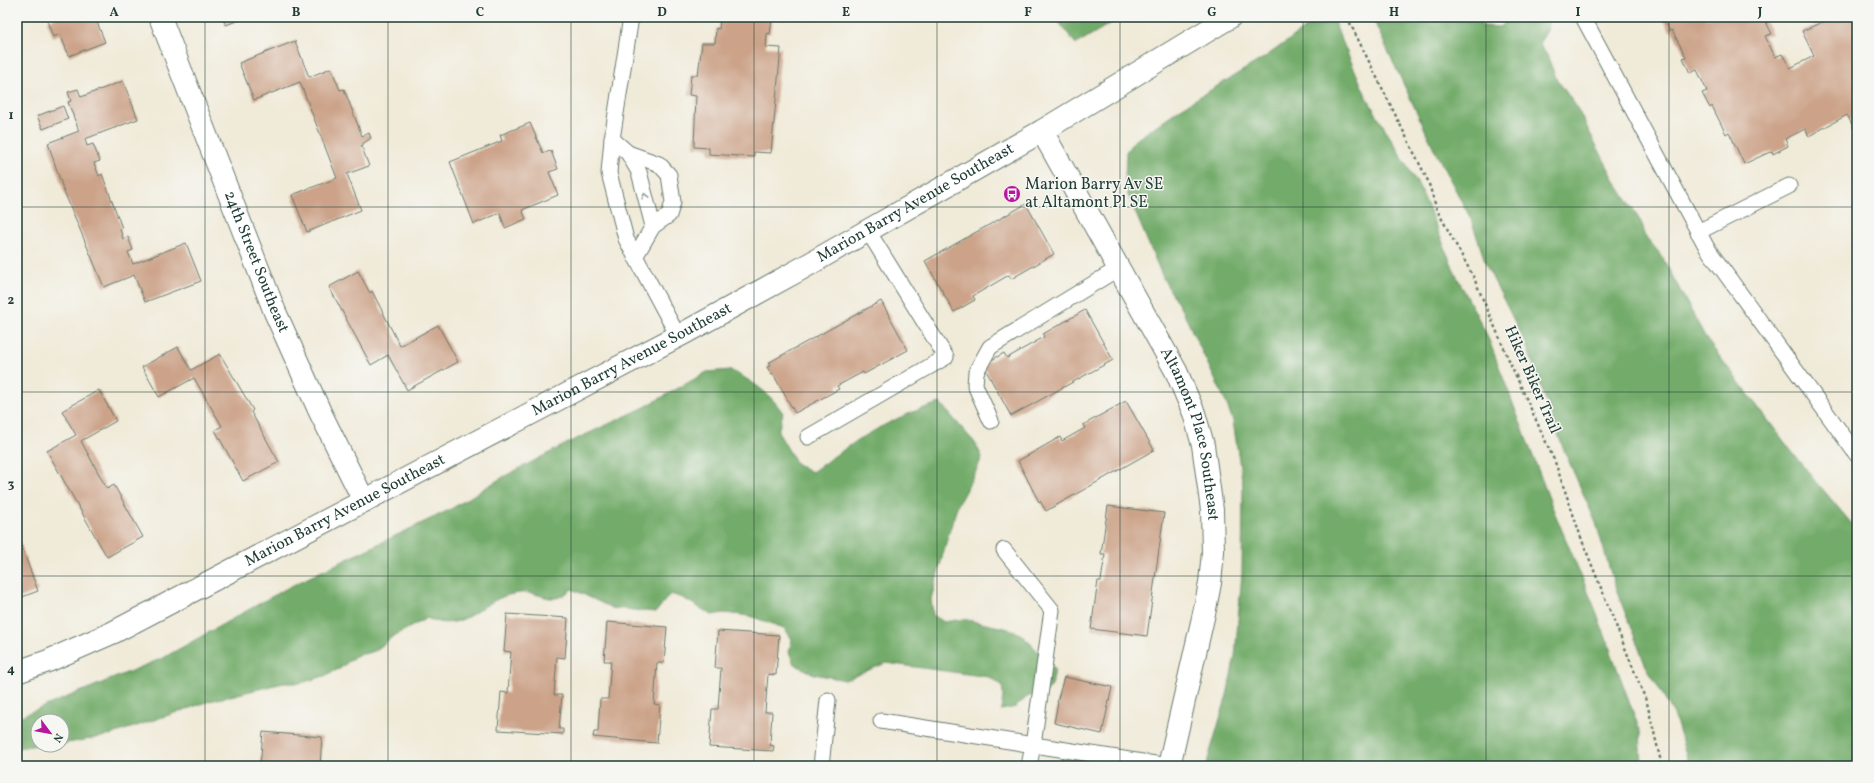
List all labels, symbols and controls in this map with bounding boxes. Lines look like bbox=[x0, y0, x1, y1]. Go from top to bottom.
text: A bbox=[109, 4, 119, 22]
text: B bbox=[292, 4, 301, 22]
text: C bbox=[476, 4, 484, 22]
text: D bbox=[657, 4, 667, 22]
text: E bbox=[842, 4, 850, 22]
text: F bbox=[1024, 4, 1032, 22]
text: G bbox=[1207, 4, 1217, 22]
text: H bbox=[1389, 4, 1399, 22]
text: I bbox=[1576, 4, 1581, 22]
text: J bbox=[1757, 4, 1763, 22]
text: 1 bbox=[8, 107, 14, 125]
street label: Marion Barry Avenue Southeast bbox=[813, 138, 1018, 268]
place label: Marion Barry Av SE at Altamont Pl SE bbox=[1025, 174, 1163, 214]
bus stop icon: Marion Barry Av SE at Altamont Pl SE bbox=[1002, 184, 1022, 204]
street label: 24th Street Southeast bbox=[218, 188, 294, 337]
one-way arrow bbox=[642, 192, 650, 199]
text: 2 bbox=[8, 292, 15, 310]
street label: Marion Barry Avenue Southeast bbox=[528, 298, 736, 422]
street label: Hiker Biker Trail bbox=[1498, 322, 1566, 438]
street label: Altamont Place Southeast bbox=[1154, 344, 1223, 521]
street label: Marion Barry Avenue Southeast bbox=[241, 449, 450, 572]
text: 3 bbox=[8, 476, 15, 494]
text: 4 bbox=[7, 661, 15, 679]
north arrow bbox=[30, 713, 70, 753]
text: N bbox=[49, 730, 66, 745]

